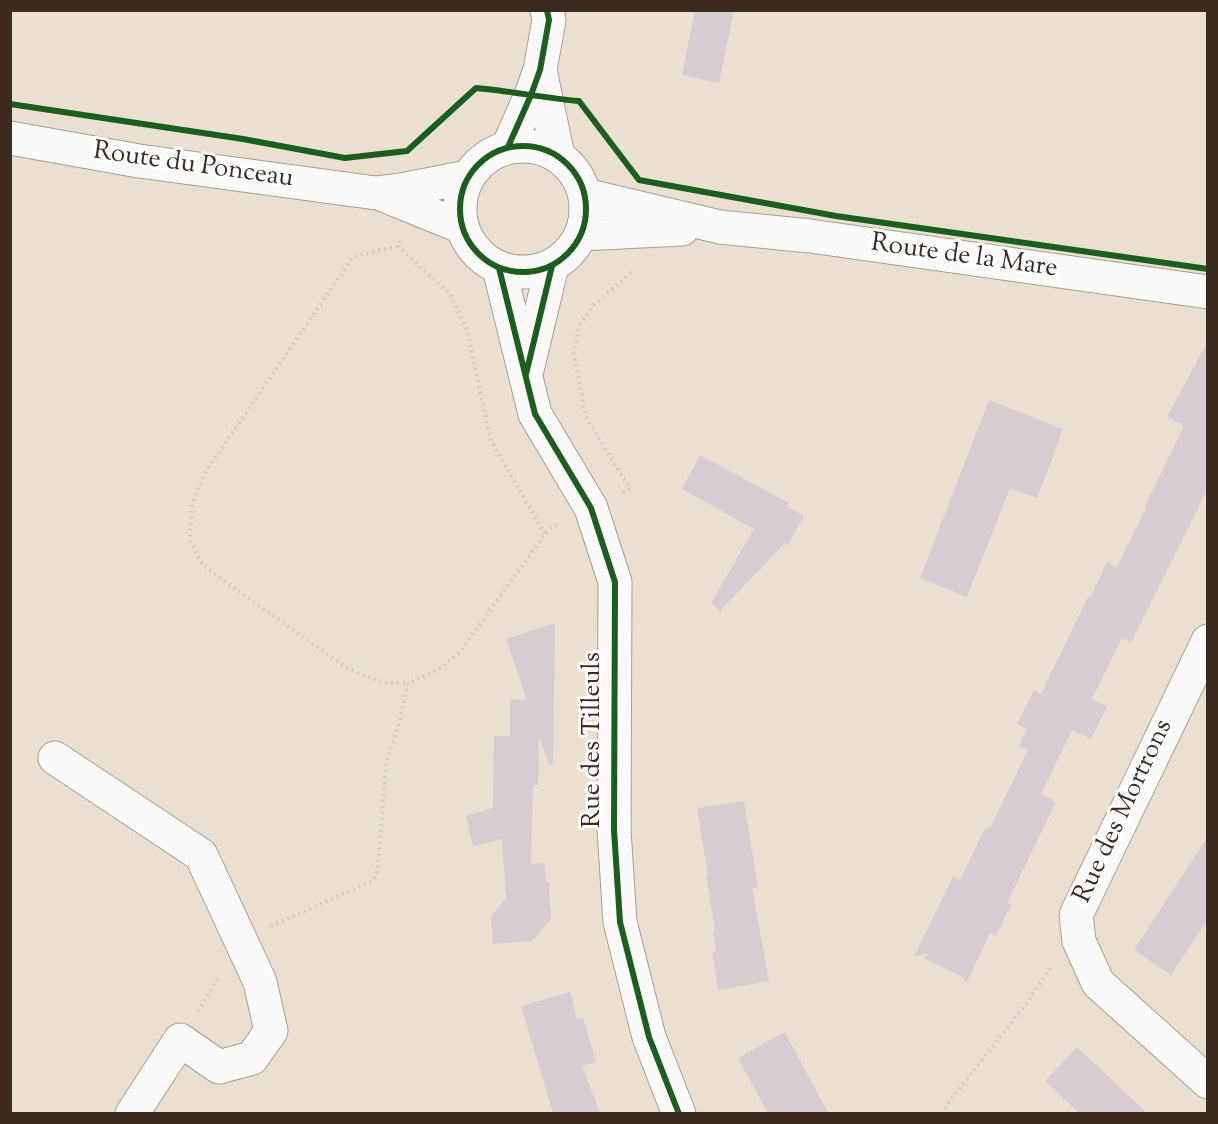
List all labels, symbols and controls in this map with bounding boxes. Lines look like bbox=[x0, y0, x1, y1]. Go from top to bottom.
street label: Route du Ponceau bbox=[91, 137, 295, 197]
street label: Route de la Mare bbox=[869, 229, 1059, 287]
street label: Rue des Tilleuls bbox=[579, 652, 611, 828]
street label: Rue des Mortrons bbox=[1069, 715, 1181, 909]

